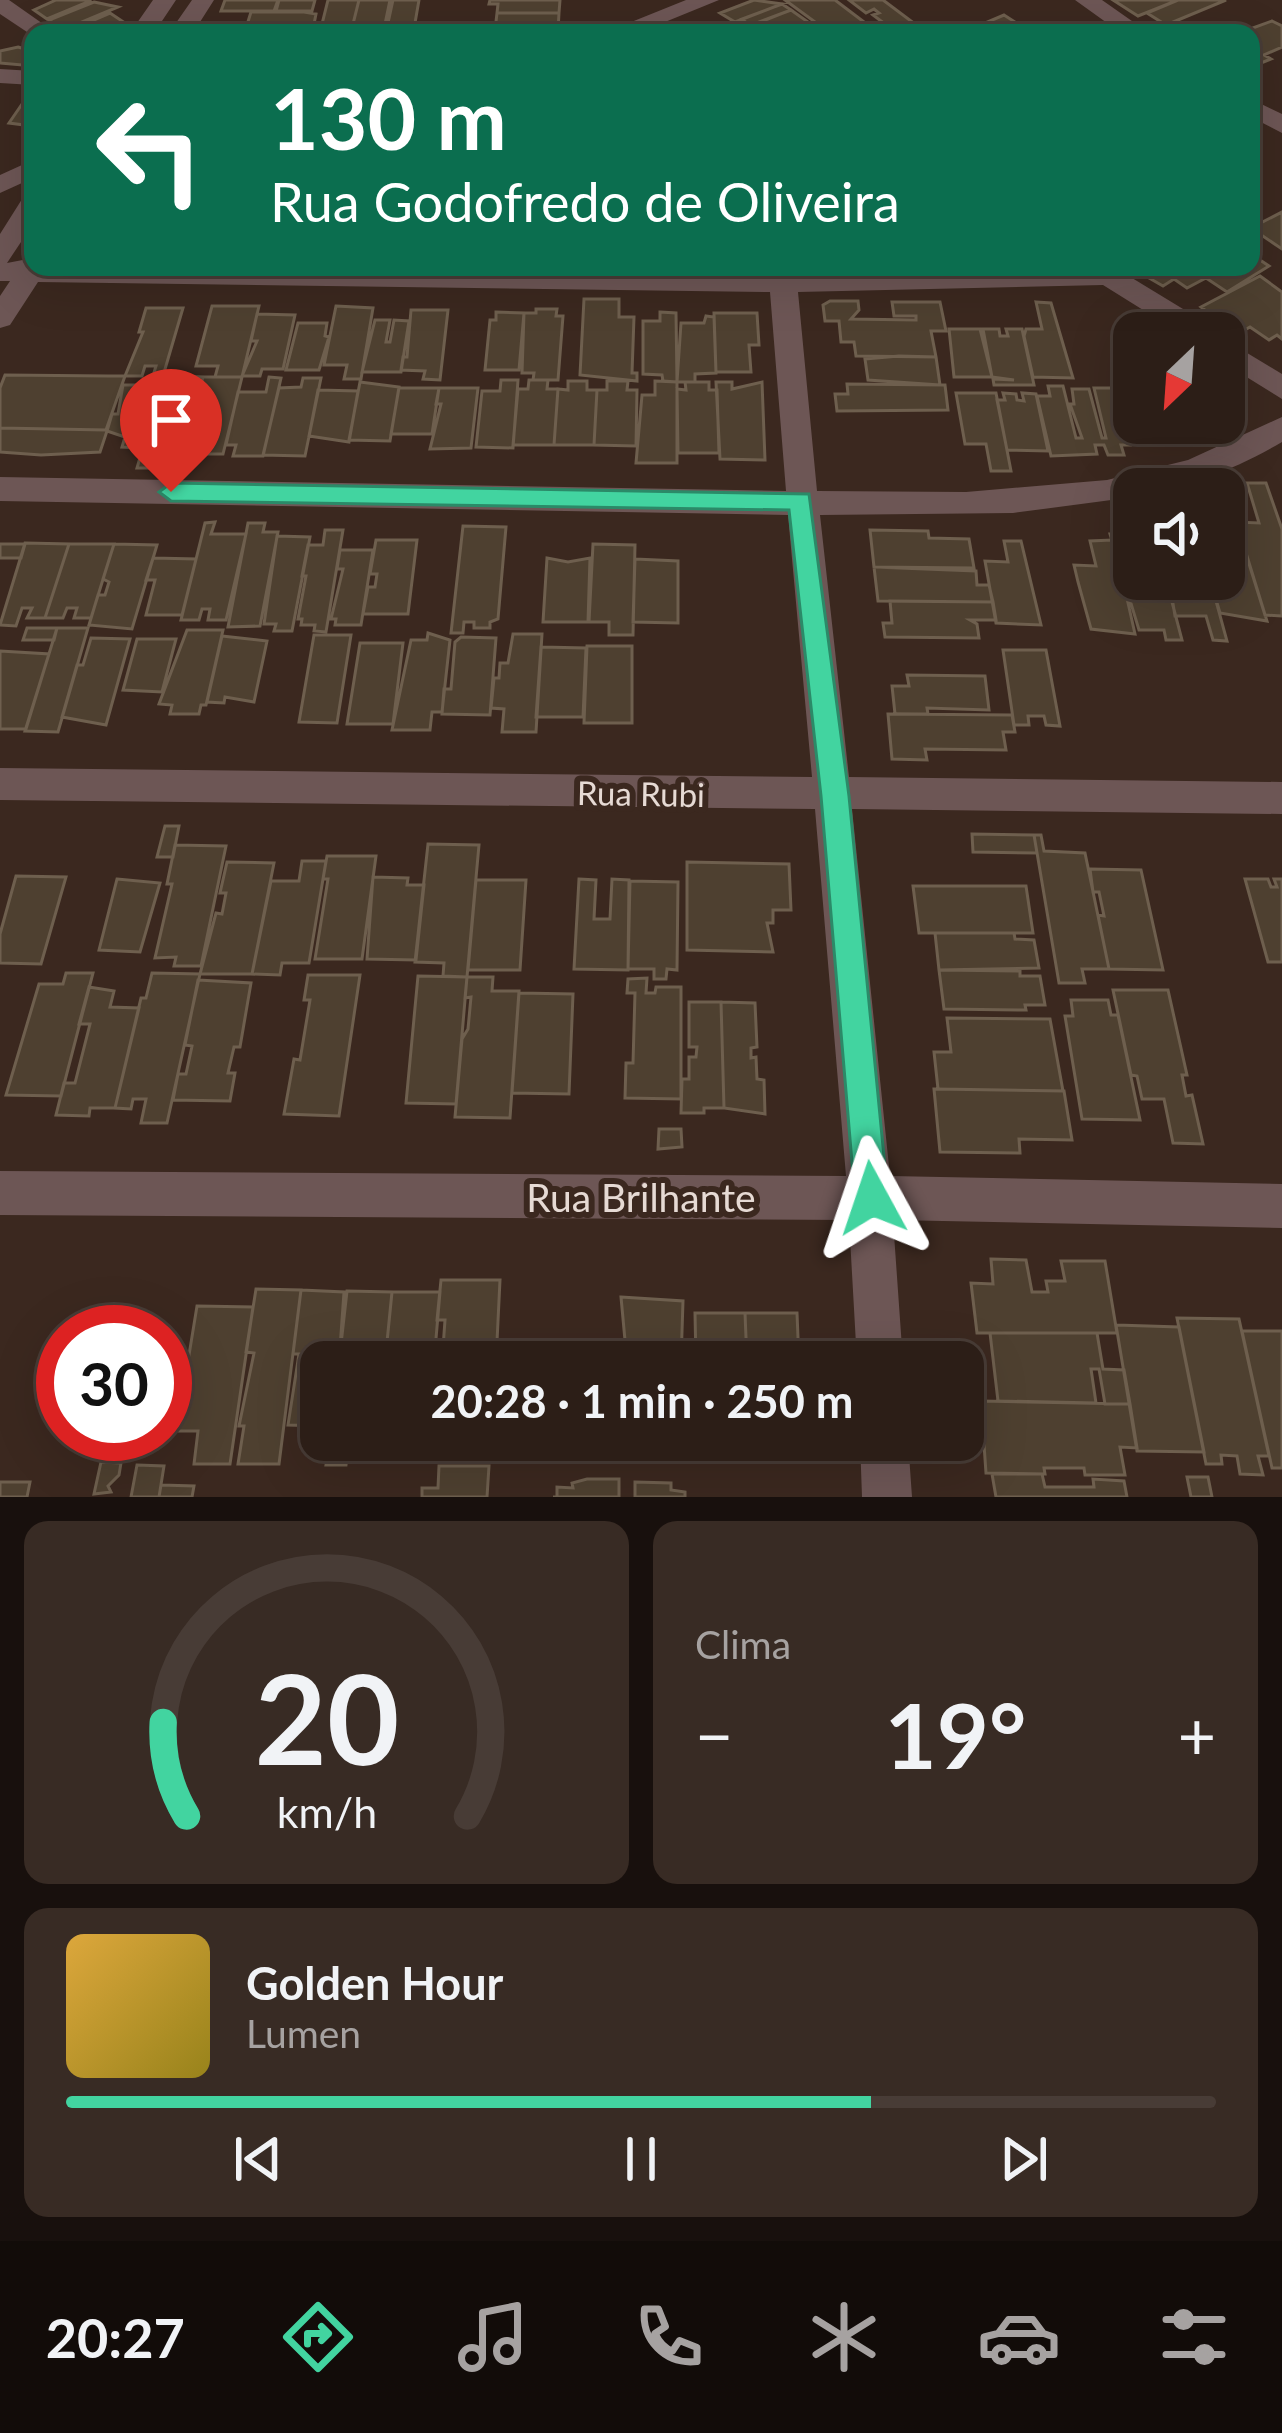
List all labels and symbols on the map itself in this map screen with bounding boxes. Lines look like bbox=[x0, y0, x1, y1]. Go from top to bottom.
north arrow bbox=[1113, 312, 1245, 444]
pin bbox=[120, 369, 222, 492]
street label: Rua Rubi bbox=[577, 772, 705, 814]
position arrow bbox=[809, 1135, 935, 1261]
street label: Rua Brilhante bbox=[526, 1174, 756, 1220]
speed limit sign: 30 bbox=[36, 1305, 192, 1461]

